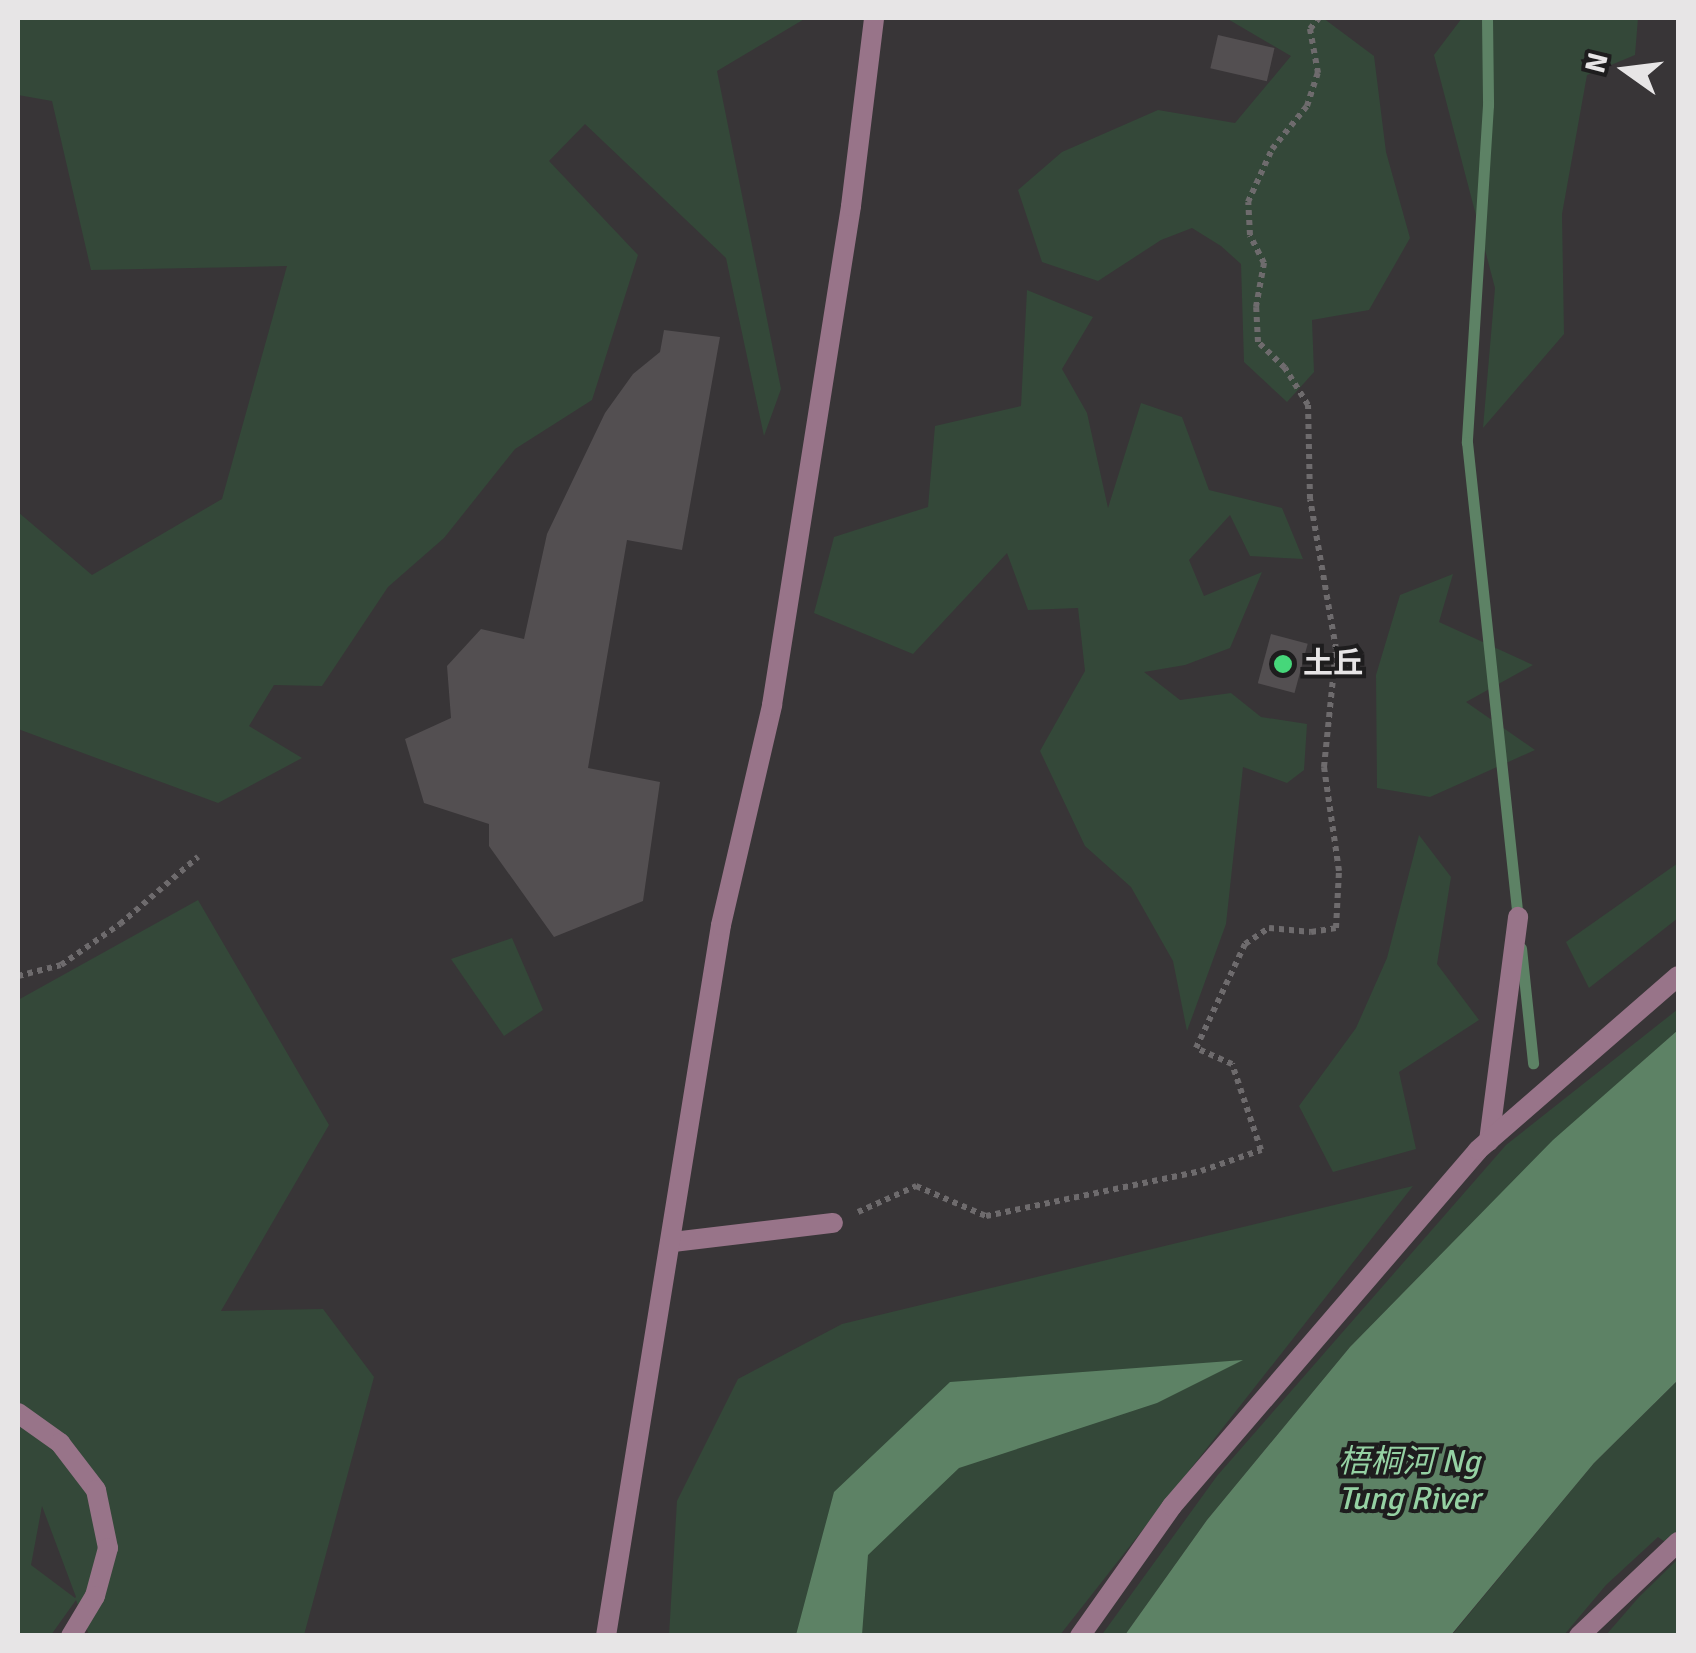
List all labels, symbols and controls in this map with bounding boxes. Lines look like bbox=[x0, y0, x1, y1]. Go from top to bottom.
north arrow bbox=[1576, 20, 1676, 120]
text: N bbox=[1578, 49, 1616, 76]
place label: 土丘 bbox=[1303, 646, 1363, 682]
marker: 土丘 bbox=[1272, 653, 1294, 675]
water label: 梧桐河 Ng Tung River bbox=[1338, 1444, 1480, 1519]

